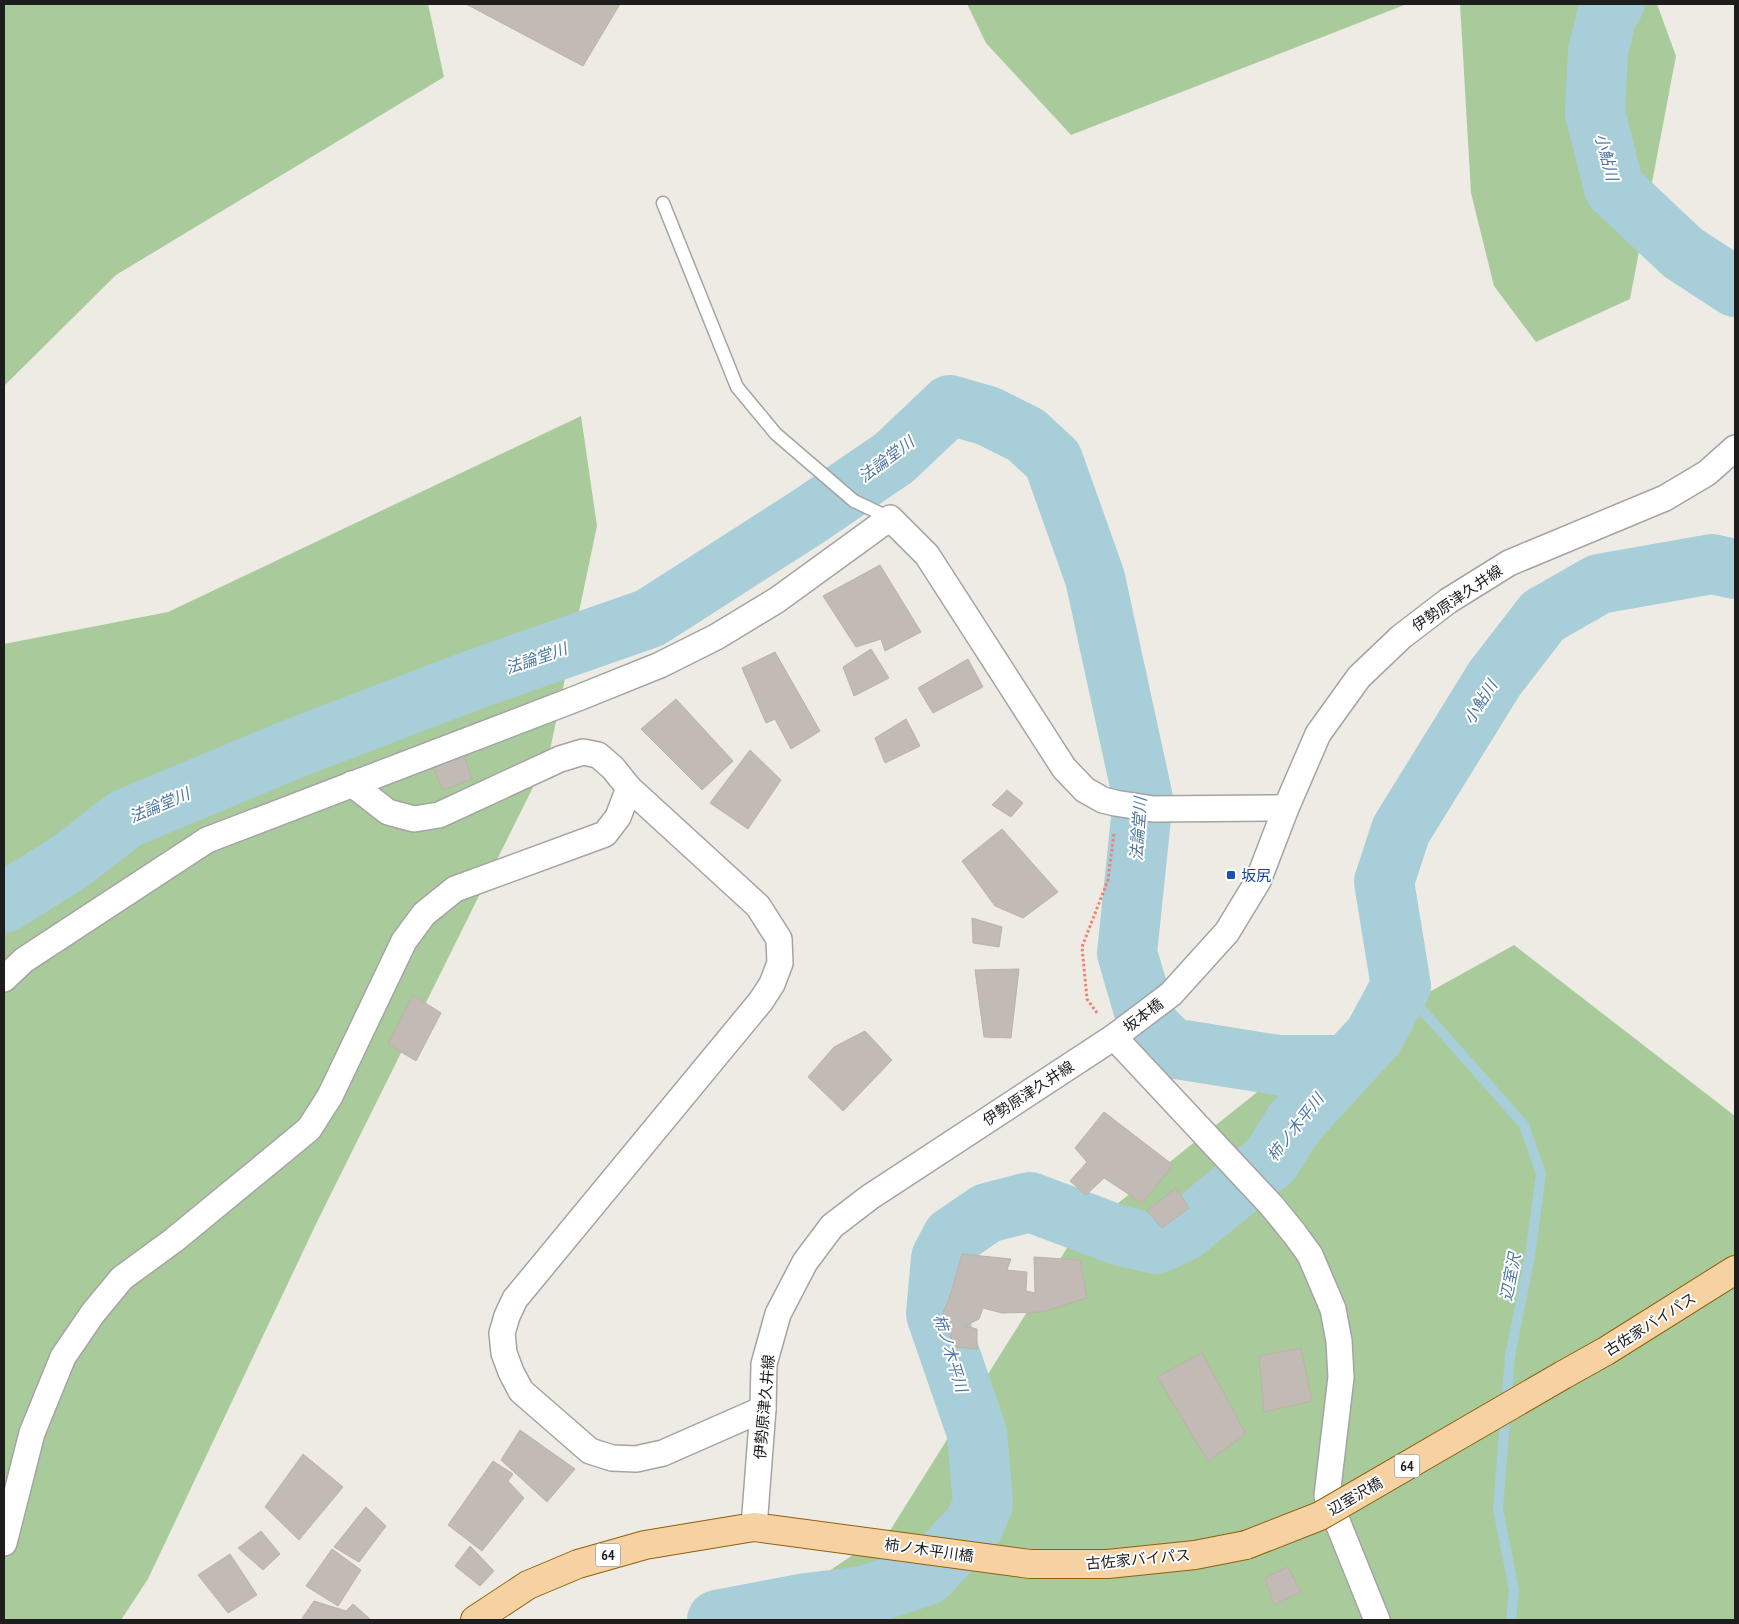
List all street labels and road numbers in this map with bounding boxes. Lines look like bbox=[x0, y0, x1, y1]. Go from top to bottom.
street label: 伊勢原津久井線 bbox=[1408, 561, 1506, 635]
street label: 坂本橋 bbox=[1119, 994, 1167, 1036]
street label: 伊勢原津久井線 bbox=[979, 1056, 1077, 1130]
street label: 古佐家バイパス bbox=[1601, 1288, 1699, 1360]
street label: 伊勢原津久井線 bbox=[750, 1354, 778, 1460]
road number: 64 bbox=[1394, 1454, 1420, 1478]
street label: 辺室沢橋 bbox=[1324, 1473, 1386, 1519]
street label: 柿ノ木平川橋 bbox=[883, 1534, 975, 1566]
road number: 64 bbox=[596, 1544, 620, 1566]
street label: 古佐家バイパス bbox=[1085, 1545, 1191, 1573]

